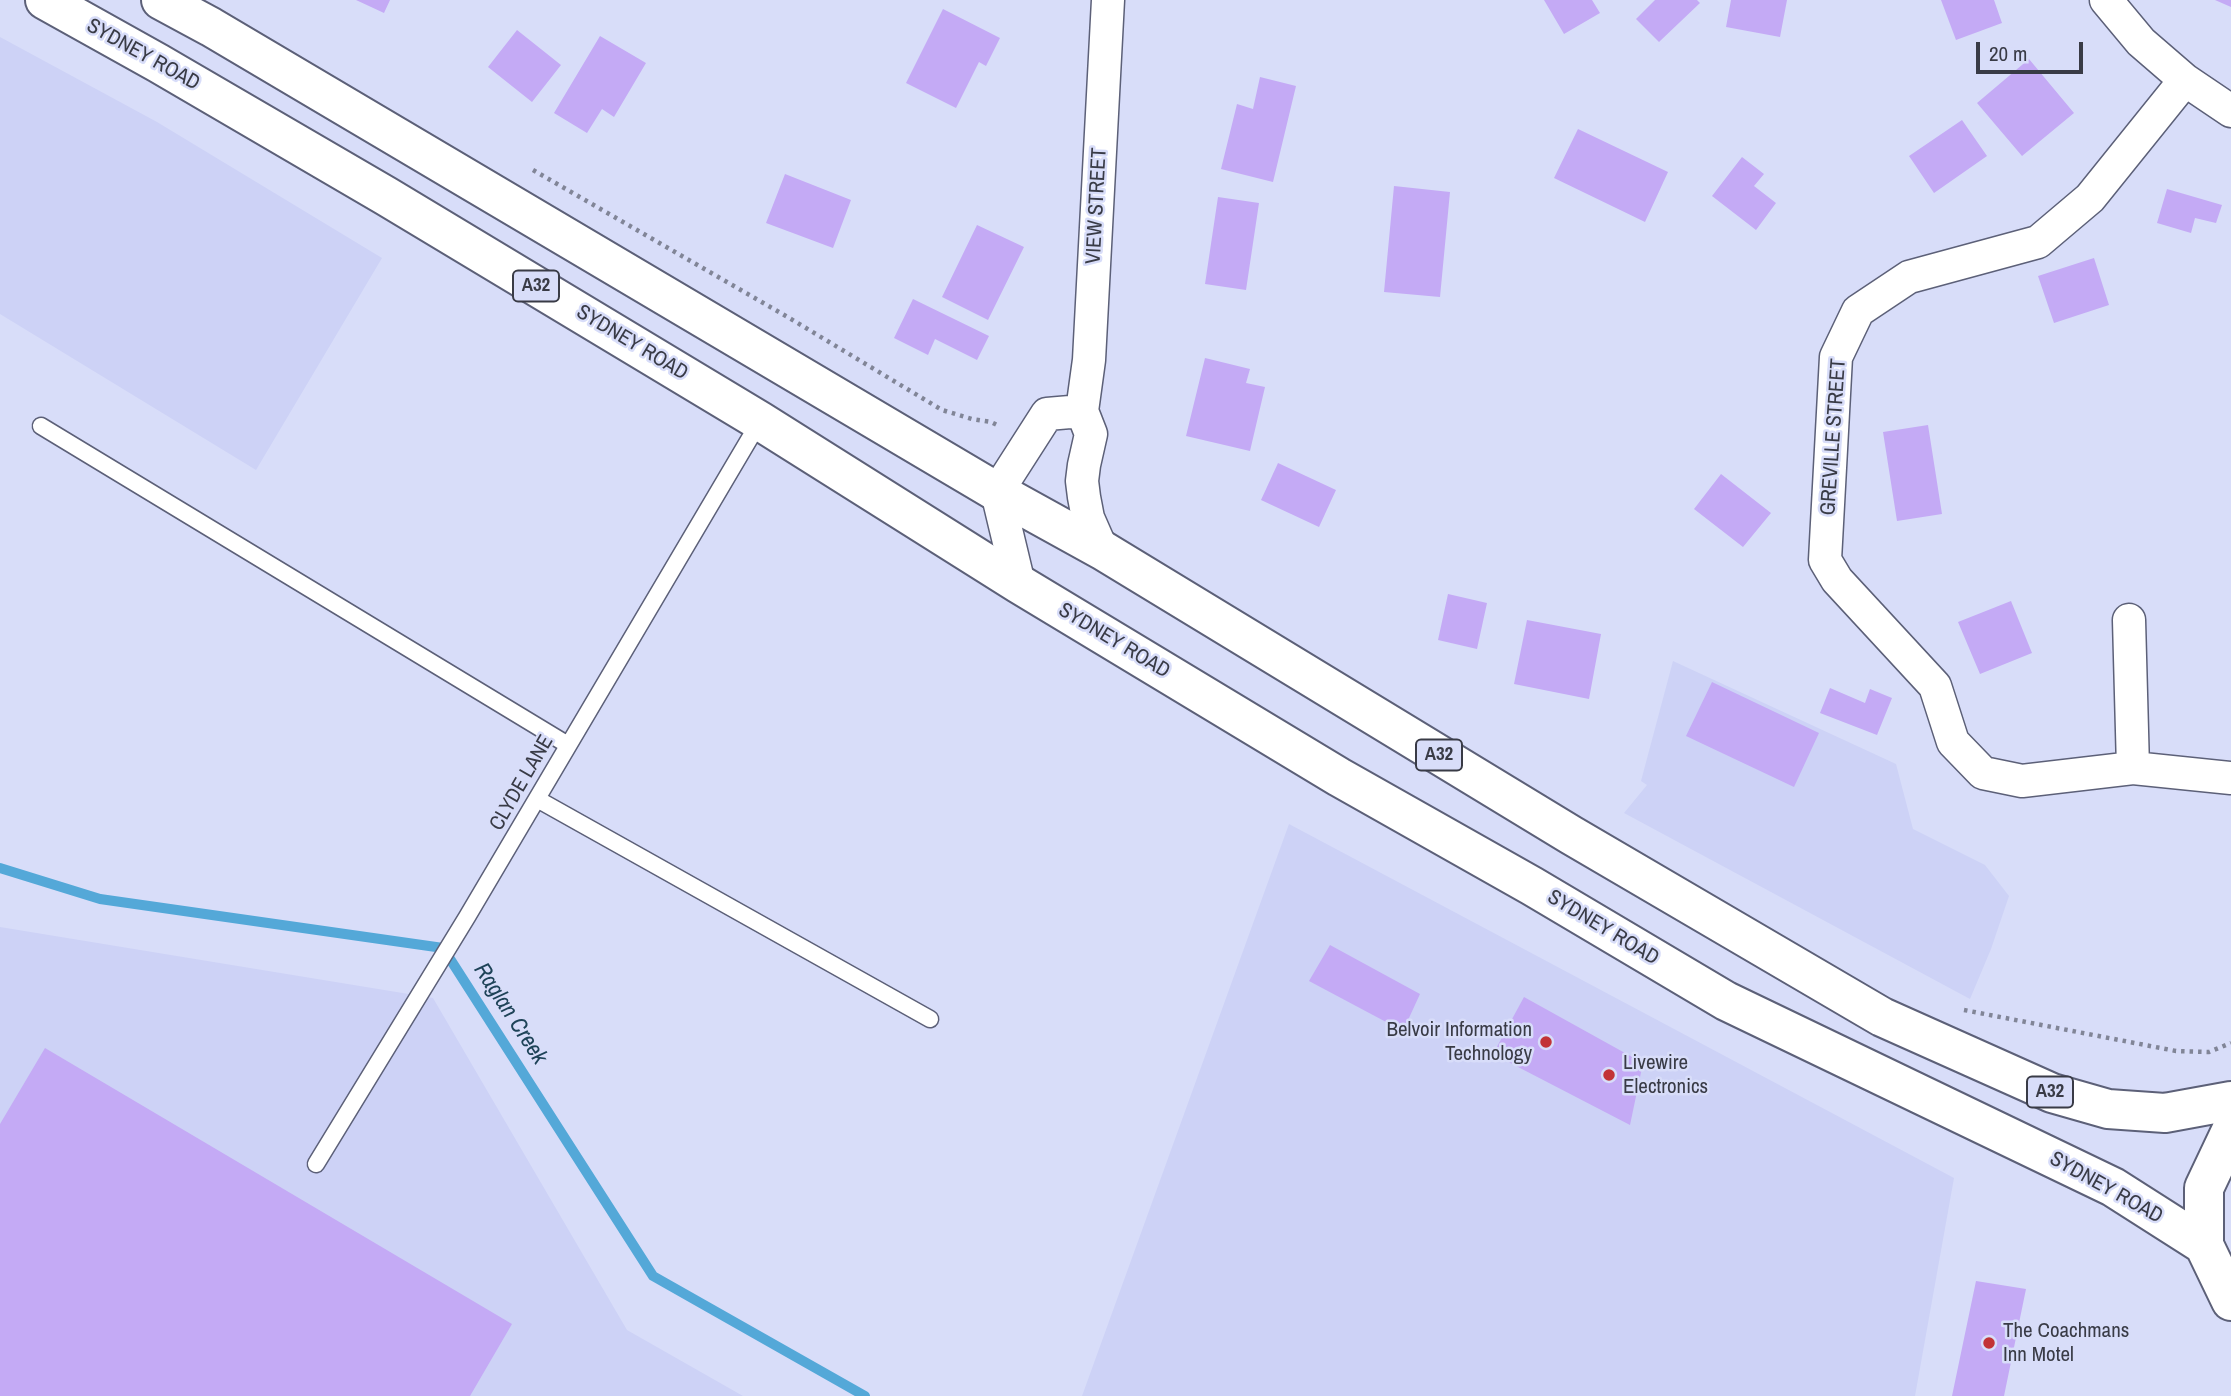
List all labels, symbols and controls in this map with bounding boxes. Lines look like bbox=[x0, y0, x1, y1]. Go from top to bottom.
street label: SYDNEY ROAD bbox=[82, 14, 204, 96]
scale bar bbox=[1979, 28, 2086, 72]
text: 20 m bbox=[1989, 39, 2027, 68]
street label: VIEW STREET bbox=[1081, 147, 1113, 265]
road number: A32 bbox=[513, 270, 559, 302]
street label: SYDNEY ROAD bbox=[572, 300, 692, 386]
street label: GREVILLE STREET bbox=[1816, 358, 1852, 516]
street label: SYDNEY ROAD bbox=[1054, 598, 1174, 684]
street label: CLYDE LANE bbox=[485, 731, 559, 835]
road number: A32 bbox=[1416, 740, 1462, 770]
street label: SYDNEY ROAD bbox=[1543, 885, 1663, 971]
water label: Raglan Creek bbox=[467, 958, 553, 1070]
place label: Belvoir Information Technology bbox=[1387, 1017, 1532, 1067]
marker: Belvoir Information Technology bbox=[1538, 1034, 1554, 1050]
place label: Livewire Electronics bbox=[1623, 1050, 1708, 1100]
marker: Livewire Electronics bbox=[1601, 1067, 1617, 1083]
road number: A32 bbox=[2027, 1076, 2073, 1108]
street label: SYDNEY ROAD bbox=[2045, 1147, 2167, 1229]
place label: The Coachmans Inn Motel bbox=[2003, 1318, 2129, 1368]
marker: The Coachmans Inn Motel bbox=[1981, 1335, 1997, 1351]

